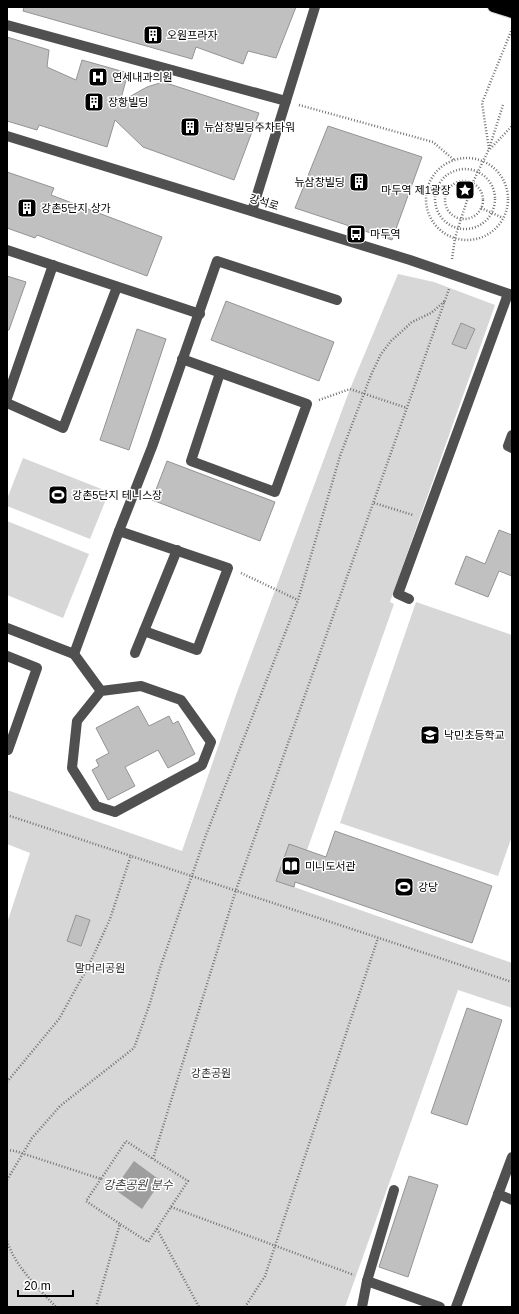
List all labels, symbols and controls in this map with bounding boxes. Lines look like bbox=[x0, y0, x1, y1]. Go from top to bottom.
building icon: 오원프라자 bbox=[142, 24, 164, 46]
place label: 오원프라자 bbox=[167, 29, 218, 41]
hospital icon: 연세내과의원 bbox=[87, 66, 109, 88]
place label: 연세내과의원 bbox=[112, 71, 173, 83]
building icon: 장항빌딩 bbox=[83, 91, 105, 113]
place label: 장항빌딩 bbox=[108, 96, 148, 108]
building icon: 뉴삼창빌딩주차타워 bbox=[179, 116, 201, 138]
place label: 뉴삼창빌딩주차타워 bbox=[204, 121, 295, 133]
building icon: 뉴삼창빌딩 bbox=[348, 171, 370, 193]
place label: 뉴삼창빌딩 bbox=[294, 176, 345, 188]
place icon: 마두역 제1광장 bbox=[454, 179, 476, 201]
place label: 마두역 제1광장 bbox=[381, 184, 451, 196]
street label: 강석로 bbox=[248, 192, 280, 212]
building icon: 강촌5단지 상가 bbox=[16, 197, 38, 219]
place label: 강촌5단지 상가 bbox=[41, 202, 111, 214]
bus stop icon: 마두역 bbox=[345, 223, 367, 245]
place label: 마두역 bbox=[370, 228, 400, 240]
sports icon: 강촌5단지 테니스장 bbox=[47, 484, 69, 506]
place label: 강촌5단지 테니스장 bbox=[72, 489, 162, 501]
school or university icon: 낙민초등학교 bbox=[419, 724, 441, 746]
place label: 낙민초등학교 bbox=[444, 729, 505, 741]
library icon: 미니도서관 bbox=[280, 855, 302, 877]
place label: 미니도서관 bbox=[305, 860, 356, 872]
sports icon: 강당 bbox=[393, 876, 415, 898]
place label: 강당 bbox=[418, 881, 438, 893]
park label: 말머리공원 bbox=[75, 962, 125, 974]
park label: 강촌공원 bbox=[191, 1067, 231, 1079]
water label: 강촌공원 분수 bbox=[103, 1178, 174, 1192]
scale bar bbox=[18, 1272, 73, 1298]
text: 20 m bbox=[24, 1279, 51, 1293]

